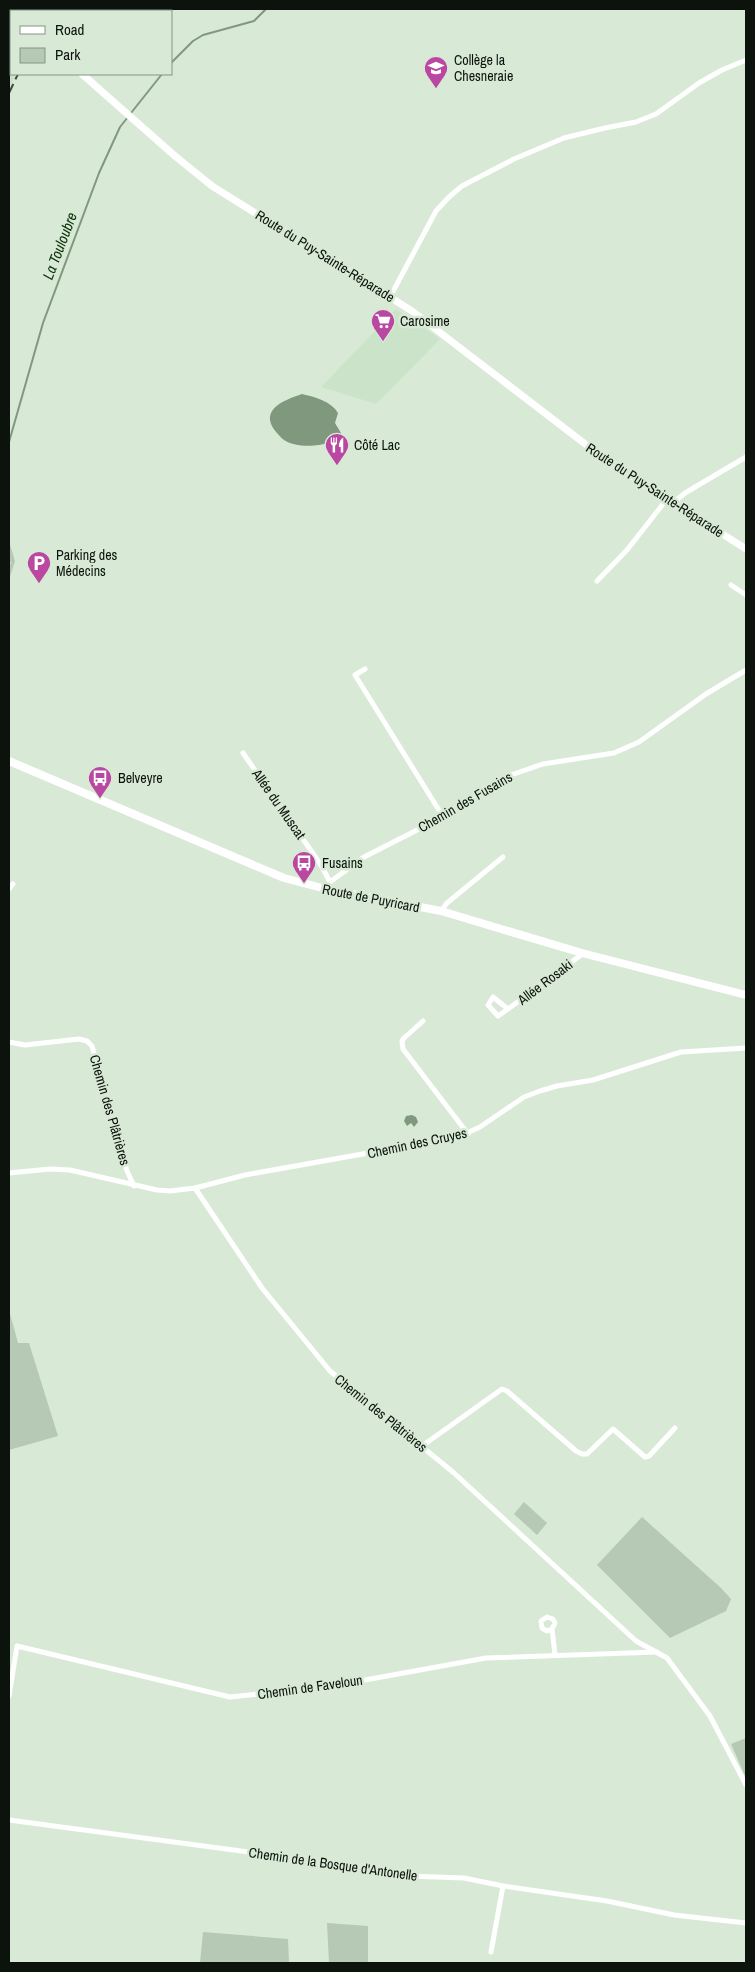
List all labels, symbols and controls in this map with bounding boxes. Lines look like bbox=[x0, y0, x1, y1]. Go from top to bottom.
legend bbox=[10, 10, 172, 75]
text: Road bbox=[55, 19, 84, 40]
text: Park bbox=[55, 44, 81, 65]
place label: Collège la Chesneraie bbox=[454, 51, 513, 85]
school or university icon: Collège la Chesneraie bbox=[423, 55, 449, 89]
street label: Route du Puy-Sainte-Réparade bbox=[252, 206, 398, 306]
water label: La Touloubre bbox=[37, 209, 82, 283]
supermarket icon: Carosime bbox=[370, 308, 396, 342]
place label: Carosime bbox=[400, 312, 450, 330]
restaurant icon: Côté Lac bbox=[324, 432, 350, 466]
place label: Côté Lac bbox=[354, 436, 400, 454]
street label: Route du Puy-Sainte-Réparade bbox=[583, 439, 727, 541]
place label: Parking des Médecins bbox=[56, 546, 118, 580]
parking icon: Parking des Médecins bbox=[26, 550, 52, 584]
bus stop icon: Belveyre bbox=[87, 765, 113, 799]
street label: Allée du Muscat bbox=[248, 765, 310, 843]
street label: Chemin des Fusains bbox=[415, 768, 516, 836]
place label: Belveyre bbox=[118, 769, 163, 787]
bus stop icon: Fusains bbox=[291, 850, 317, 884]
place label: Fusains bbox=[322, 854, 363, 872]
street label: Route de Puyricard bbox=[321, 880, 421, 916]
street label: Allée Rosaki bbox=[513, 955, 576, 1009]
street label: Chemin des Plâtrières bbox=[86, 1053, 134, 1168]
street label: Chemin des Cruyes bbox=[366, 1124, 469, 1162]
street label: Chemin des Plâtrières bbox=[331, 1370, 431, 1456]
street label: Chemin de Faveloun bbox=[256, 1671, 364, 1703]
street label: Chemin de la Bosque d'Antonelle bbox=[248, 1843, 418, 1885]

